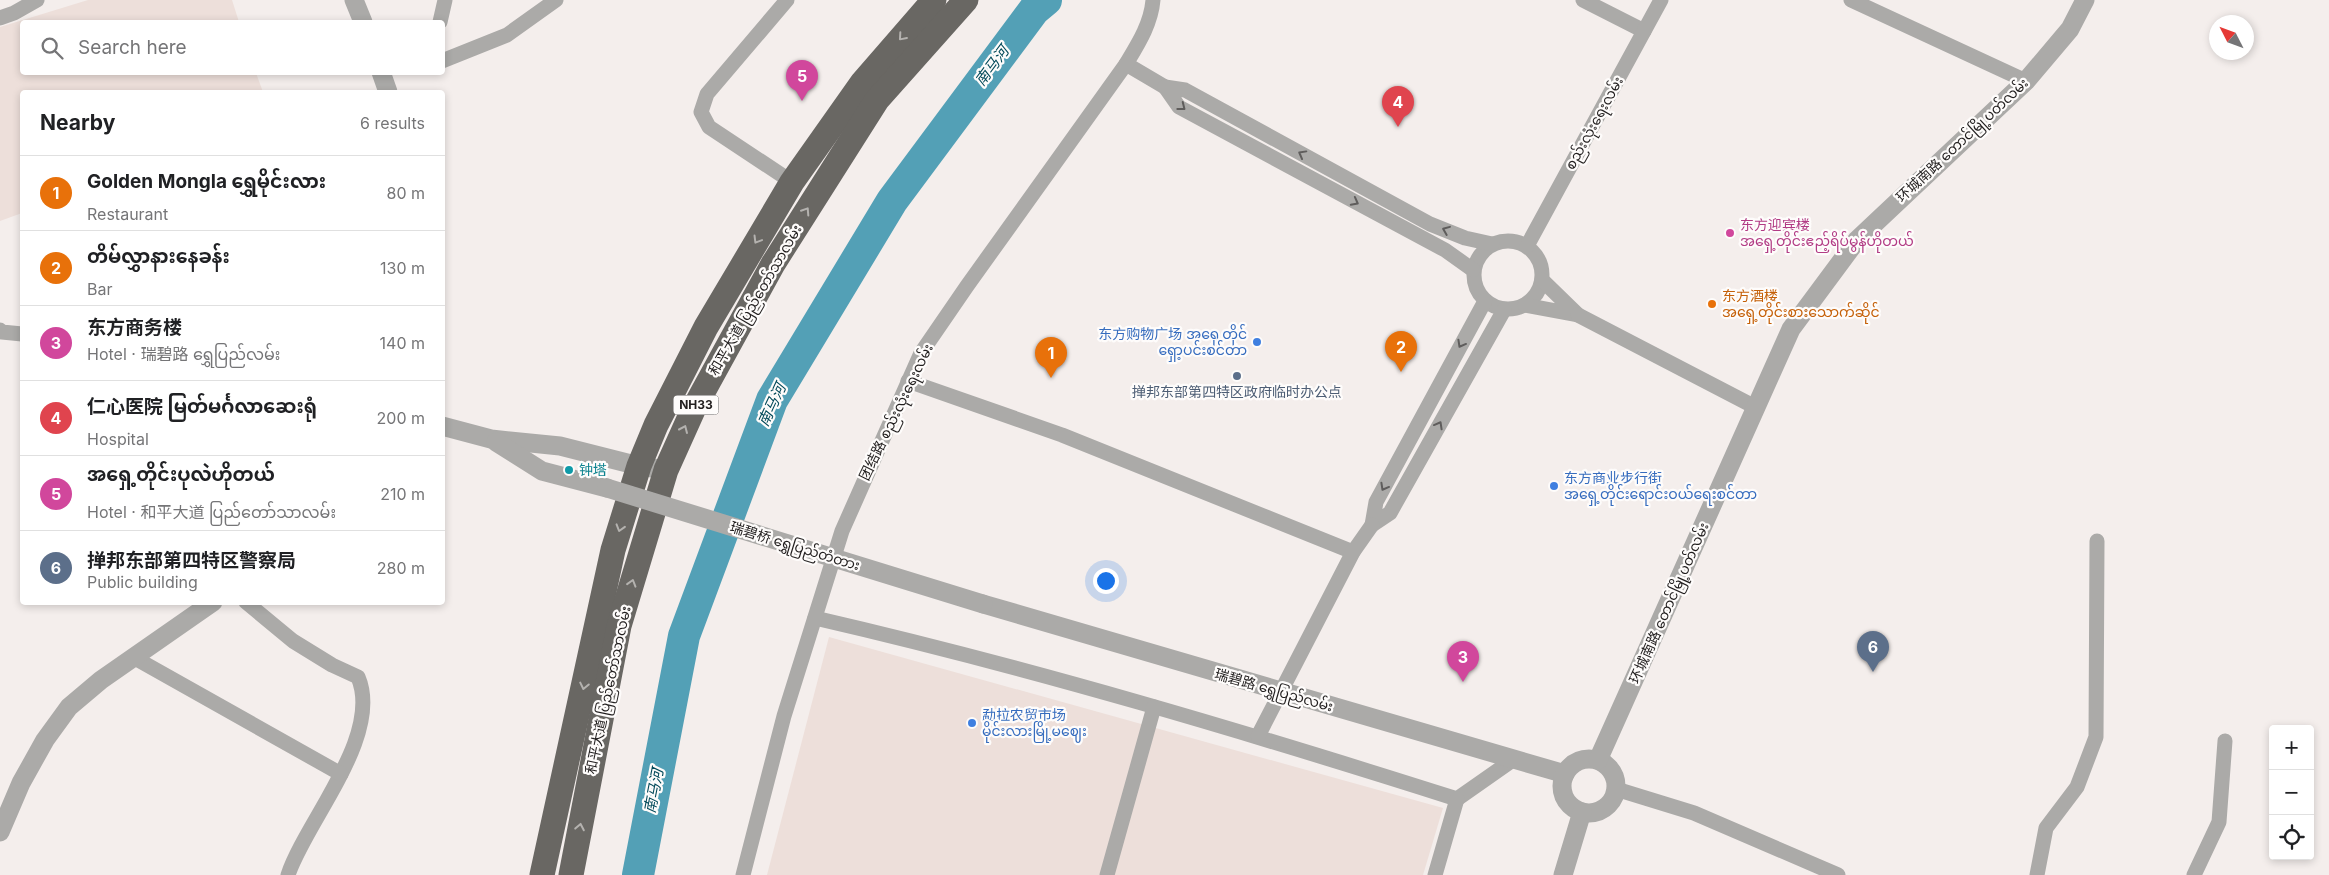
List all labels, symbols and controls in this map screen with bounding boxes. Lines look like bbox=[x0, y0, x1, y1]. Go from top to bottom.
north arrow bbox=[2209, 15, 2254, 60]
search box bbox=[20, 20, 445, 75]
one-way arrow bbox=[899, 31, 908, 40]
icon: search bbox=[38, 34, 66, 62]
text: Search here bbox=[78, 36, 187, 59]
water label: 南马河 bbox=[970, 40, 1015, 89]
pin: 5 bbox=[786, 60, 818, 101]
street label: စည်းလုံးရေးလမ်း bbox=[1560, 73, 1630, 174]
street label: 环城南路 တောင်မြို့ပတ်လမ်း bbox=[1891, 73, 2034, 208]
pin: 4 bbox=[1382, 86, 1414, 127]
one-way arrow bbox=[1176, 101, 1186, 110]
text: Nearby bbox=[40, 110, 115, 135]
text: 6 results bbox=[360, 113, 425, 133]
one-way arrow bbox=[1298, 150, 1307, 160]
text: Golden Mongla ရွှေမိုင်းလား bbox=[87, 170, 326, 193]
text: 1 bbox=[53, 183, 59, 203]
text: 80 m bbox=[386, 183, 425, 203]
one-way arrow bbox=[1350, 195, 1359, 205]
text: Restaurant bbox=[87, 204, 168, 224]
one-way arrow bbox=[800, 208, 810, 217]
place label: 东方迎宾楼 အရှေ့တိုင်းဧည့်ရိပ်မွန်ဟိုတယ် bbox=[1740, 216, 1914, 253]
street label: 和平大道 ပြည်တော်သာလမ်း bbox=[704, 221, 808, 380]
one-way arrow bbox=[1442, 225, 1450, 235]
marker: 东方迎宾楼 အရှေ့တိုင်းဧည့်ရိပ်မွန်ဟိုတယ် bbox=[1724, 227, 1736, 239]
one-way arrow bbox=[754, 235, 764, 244]
text: တိမ်လွှာနားနေခန်း bbox=[87, 245, 230, 268]
text: 2 bbox=[51, 258, 61, 278]
text: 130 m bbox=[380, 258, 425, 278]
text: Bar bbox=[87, 279, 112, 299]
place label: 东方酒楼 အရှေ့တိုင်းစားသောက်ဆိုင် bbox=[1722, 287, 1880, 324]
marker: 东方酒楼 အရှေ့တိုင်းစားသောက်ဆိုင် bbox=[1706, 298, 1718, 310]
text: 东方商务楼 bbox=[87, 316, 182, 339]
place label: 东方购物广场 အရှေ့တိုင် ရှော့ပင်းစင်တာ bbox=[1098, 324, 1247, 362]
pin: 2 bbox=[1385, 331, 1417, 372]
text: 3 bbox=[51, 333, 61, 353]
text: 140 m bbox=[380, 333, 425, 353]
marker: 东方购物广场 အရှေ့တိုင် ရှော့ပင်းစင်တာ bbox=[1251, 336, 1263, 348]
pin: 1 bbox=[1035, 337, 1067, 378]
one-way arrow bbox=[1458, 339, 1468, 348]
street label: 团结路 စည်းလုံးရေးလမ်း bbox=[854, 340, 940, 484]
text: Hotel · 瑞碧路 ရွှေပြည်လမ်း bbox=[87, 344, 280, 364]
marker: 掸邦东部第四特区政府临时办公点 bbox=[1231, 370, 1243, 382]
water label: 南马河 bbox=[753, 378, 791, 429]
place label: 掸邦东部第四特区政府临时办公点 bbox=[1132, 383, 1342, 400]
text: 仁心医院 မြတ်မင်္ဂလာဆေးရုံ bbox=[87, 395, 317, 418]
road number: NH33 bbox=[674, 396, 718, 414]
text: 4 bbox=[51, 408, 61, 428]
text: 200 m bbox=[377, 408, 425, 428]
one-way arrow bbox=[1433, 421, 1443, 430]
one-way arrow bbox=[678, 425, 689, 434]
text: Hospital bbox=[87, 429, 149, 449]
place label: 钟塔 bbox=[579, 461, 607, 478]
text: အရှေ့တိုင်းပုလဲဟိုတယ် bbox=[87, 463, 275, 486]
marker: 钟塔 bbox=[563, 464, 575, 476]
place label: 东方商业步行街 အရှေ့တိုင်းရောင်းဝယ်ရေးစင်တာ bbox=[1564, 469, 1757, 506]
marker: 东方商业步行街 အရှေ့တိုင်းရောင်းဝယ်ရေးစင်တာ bbox=[1548, 480, 1560, 492]
one-way arrow bbox=[1380, 482, 1390, 491]
text: 5 bbox=[51, 484, 61, 504]
text: 210 m bbox=[380, 484, 425, 504]
text: Hotel · 和平大道 ပြည်တော်သာလမ်း bbox=[87, 502, 336, 522]
street label: 瑞碧桥 ရွှေပြည်တံတား bbox=[727, 517, 863, 577]
street label: 环城南路 တောင်မြို့ပတ်လမ်း bbox=[1624, 519, 1715, 688]
one-way arrow bbox=[616, 523, 626, 531]
text: 掸邦东部第四特区警察局 bbox=[87, 549, 296, 572]
text: 6 bbox=[51, 558, 61, 578]
text: 280 m bbox=[377, 558, 425, 578]
your location bbox=[1093, 568, 1119, 594]
text: Public building bbox=[87, 572, 198, 592]
one-way arrow bbox=[626, 579, 636, 587]
street label: 和平大道 ပြည်တော်သာလမ်း bbox=[580, 604, 638, 776]
pin: 6 bbox=[1857, 631, 1889, 672]
pin: 3 bbox=[1447, 641, 1479, 682]
street label: 瑞碧路 ရွှေပြည်လမ်း bbox=[1212, 664, 1336, 718]
one-way arrow bbox=[579, 682, 589, 691]
place label: 勐拉农贸市场 မိုင်းလားမြို့မဈေး bbox=[982, 706, 1087, 743]
marker: 勐拉农贸市场 မိုင်းလားမြို့မဈေး bbox=[966, 717, 978, 729]
map controls bbox=[2269, 725, 2314, 860]
button: + bbox=[2269, 725, 2314, 770]
water label: 南马河 bbox=[640, 764, 668, 815]
button: − bbox=[2269, 770, 2314, 815]
button: locate bbox=[2269, 815, 2314, 860]
one-way arrow bbox=[574, 823, 585, 832]

